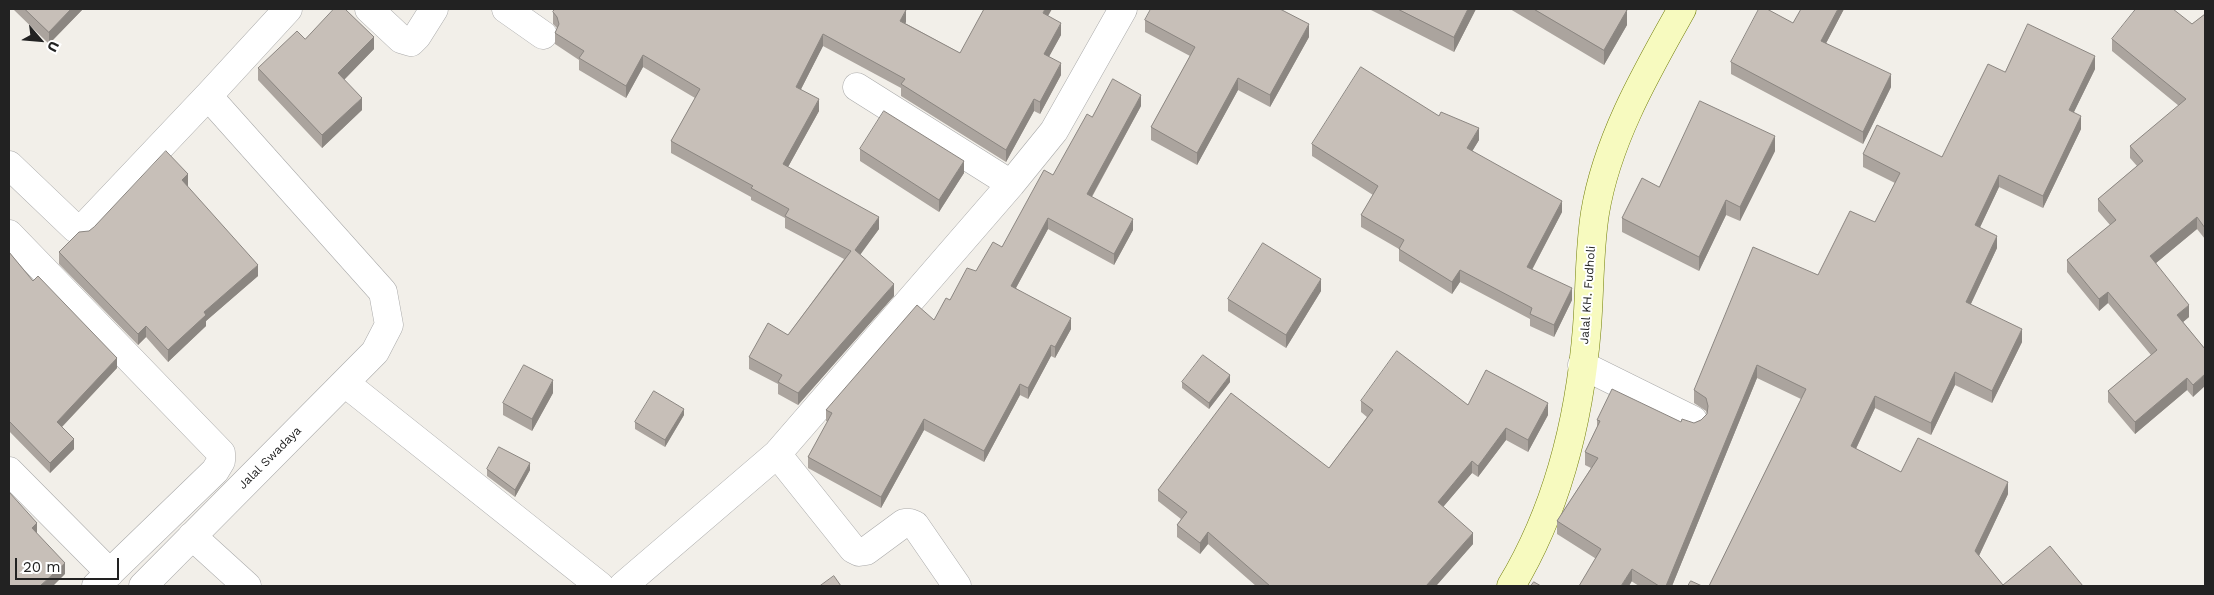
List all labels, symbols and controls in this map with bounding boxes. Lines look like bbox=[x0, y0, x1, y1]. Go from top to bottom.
north arrow bbox=[15, 15, 65, 65]
text: U bbox=[44, 39, 63, 55]
street label: Jalal KH. Fudholi bbox=[1577, 245, 1599, 345]
street label: Jalal Swadaya bbox=[236, 424, 304, 492]
scale bar bbox=[18, 548, 121, 580]
text: 20 m bbox=[23, 558, 61, 576]

